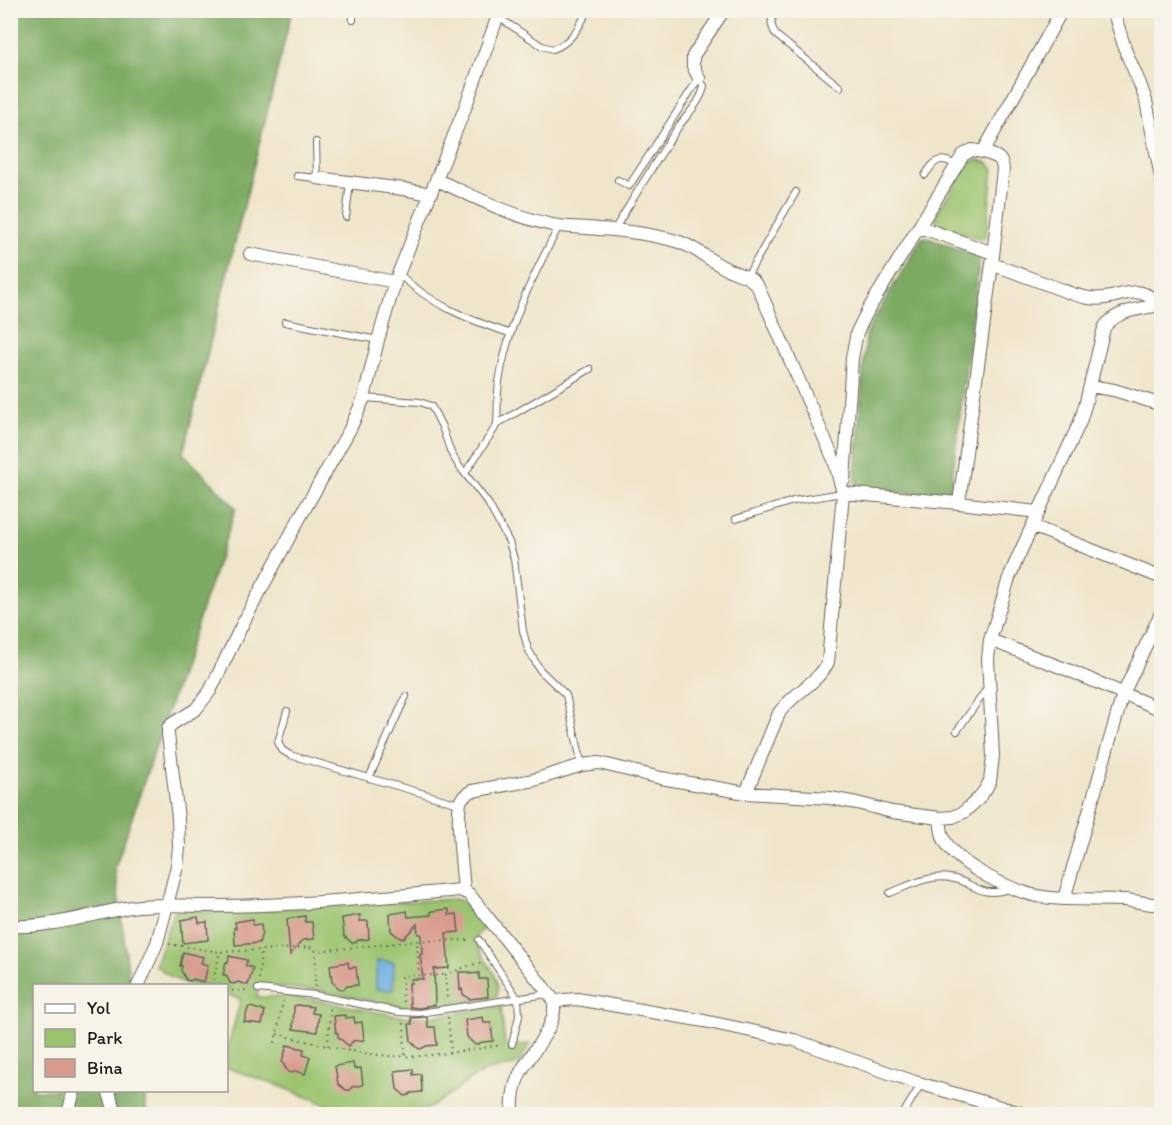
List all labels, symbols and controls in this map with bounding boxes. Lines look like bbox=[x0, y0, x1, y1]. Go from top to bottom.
legend bbox=[33, 984, 228, 1092]
text: Yol bbox=[87, 997, 110, 1019]
text: Park bbox=[87, 1027, 122, 1049]
text: Bina bbox=[87, 1057, 122, 1079]

